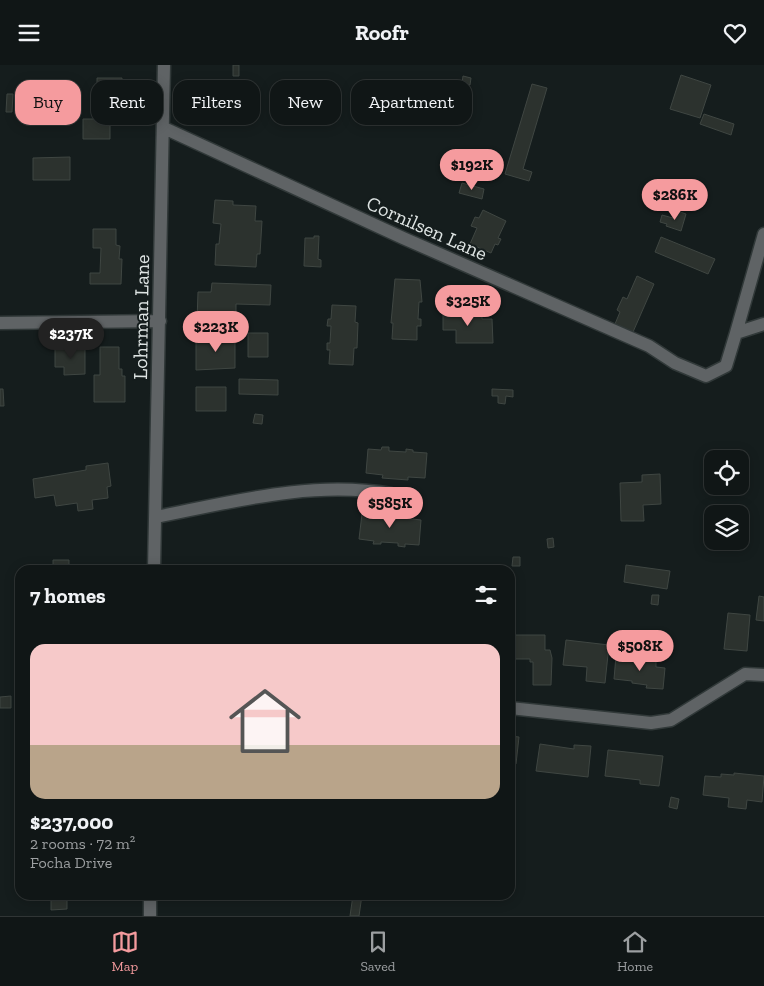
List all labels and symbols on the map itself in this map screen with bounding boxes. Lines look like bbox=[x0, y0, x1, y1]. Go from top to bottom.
pin: $192K bbox=[437, 149, 507, 191]
pin: $286K bbox=[640, 179, 710, 221]
street label: Cornilsen Lane bbox=[363, 191, 491, 265]
street label: Lohrman Lane bbox=[128, 254, 154, 380]
pin: $325K bbox=[433, 285, 503, 327]
pin: $223K bbox=[181, 311, 251, 353]
pin: $237K bbox=[36, 317, 106, 360]
pin: $585K bbox=[355, 487, 425, 529]
pin: $508K bbox=[605, 629, 675, 672]

